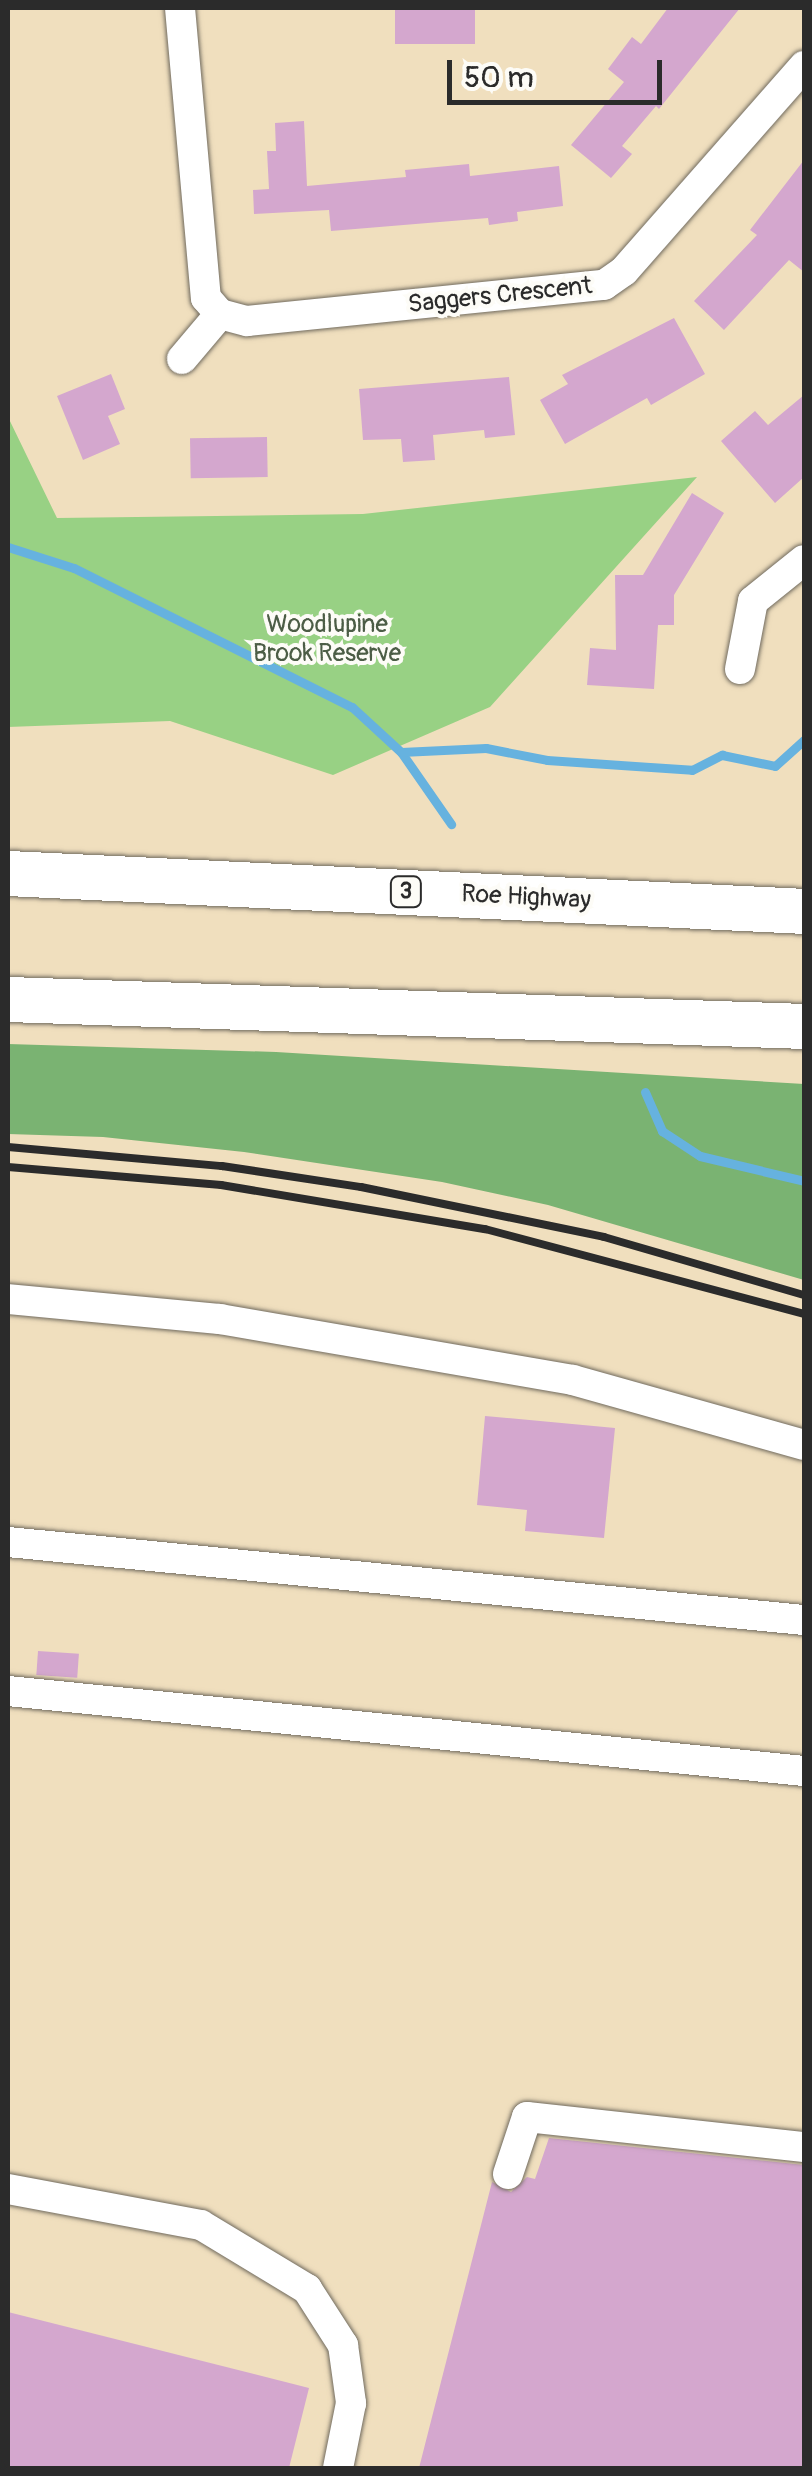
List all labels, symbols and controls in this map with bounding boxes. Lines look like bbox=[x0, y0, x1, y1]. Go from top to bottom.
scale bar bbox=[452, 40, 667, 102]
text: 50 m bbox=[464, 59, 534, 96]
street label: Saggers Crescent bbox=[406, 271, 594, 321]
park label: Woodlupine Brook Reserve bbox=[253, 611, 401, 670]
road number: 3 bbox=[388, 875, 424, 909]
street label: Roe Highway bbox=[460, 880, 592, 916]

